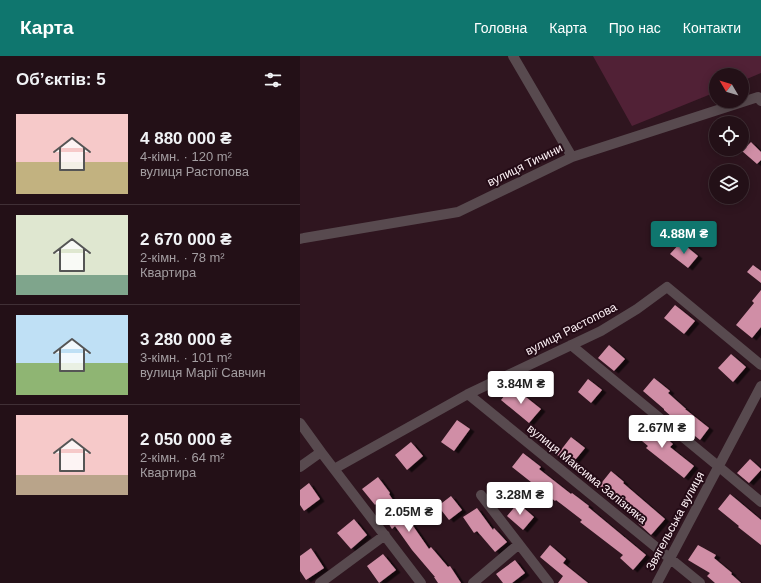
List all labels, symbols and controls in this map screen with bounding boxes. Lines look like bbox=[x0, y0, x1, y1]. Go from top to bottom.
text: Карта bbox=[20, 17, 74, 38]
text: Головна bbox=[474, 20, 527, 36]
text: Карта bbox=[549, 20, 587, 36]
text: Про нас bbox=[609, 20, 661, 36]
text: Контакти bbox=[683, 20, 741, 36]
north arrow bbox=[709, 68, 749, 108]
map controls bbox=[709, 68, 749, 204]
icon: filters bbox=[262, 69, 284, 91]
text: Об’єктів: 5 bbox=[16, 70, 106, 89]
button: locate bbox=[709, 116, 749, 156]
text: 4 880 000 ₴ bbox=[140, 129, 232, 148]
icon: home bbox=[48, 130, 96, 178]
street label: вулиця Тичини bbox=[485, 141, 565, 189]
text: 4-кімн. · 120 m² bbox=[140, 149, 232, 164]
text: вулиця Растопова bbox=[140, 164, 249, 179]
button: layers bbox=[709, 164, 749, 204]
pin: 4.88M ₴ bbox=[647, 221, 721, 255]
text: 4.88M ₴ bbox=[660, 226, 708, 241]
text: 2 670 000 ₴ bbox=[140, 230, 232, 249]
icon: home bbox=[48, 231, 96, 279]
text: 2-кімн. · 78 m² bbox=[140, 250, 225, 265]
text: Квартира bbox=[140, 265, 196, 280]
street label: вулиця Растопова bbox=[523, 300, 619, 358]
text: 3 280 000 ₴ bbox=[140, 330, 232, 349]
icon: home bbox=[48, 331, 96, 379]
text: 3-кімн. · 101 m² bbox=[140, 350, 232, 365]
text: вулиця Марії Савчин bbox=[140, 365, 266, 380]
pin: 3.84M ₴ bbox=[484, 371, 558, 405]
text: 3.84M ₴ bbox=[497, 376, 545, 391]
pin: 2.67M ₴ bbox=[625, 415, 699, 449]
text: 2.67M ₴ bbox=[638, 420, 686, 435]
street label: вулиця Максима Залізняка bbox=[524, 421, 650, 527]
text: 2 050 000 ₴ bbox=[140, 430, 232, 449]
icon: home bbox=[48, 431, 96, 479]
text: 2-кімн. · 64 m² bbox=[140, 450, 225, 465]
text: Квартира bbox=[140, 465, 196, 480]
street label: Звягельська вулиця bbox=[643, 469, 707, 573]
pin: 3.28M ₴ bbox=[483, 482, 557, 516]
text: 3.28M ₴ bbox=[496, 487, 544, 502]
pin: 2.05M ₴ bbox=[372, 499, 446, 533]
text: 2.05M ₴ bbox=[385, 504, 433, 519]

